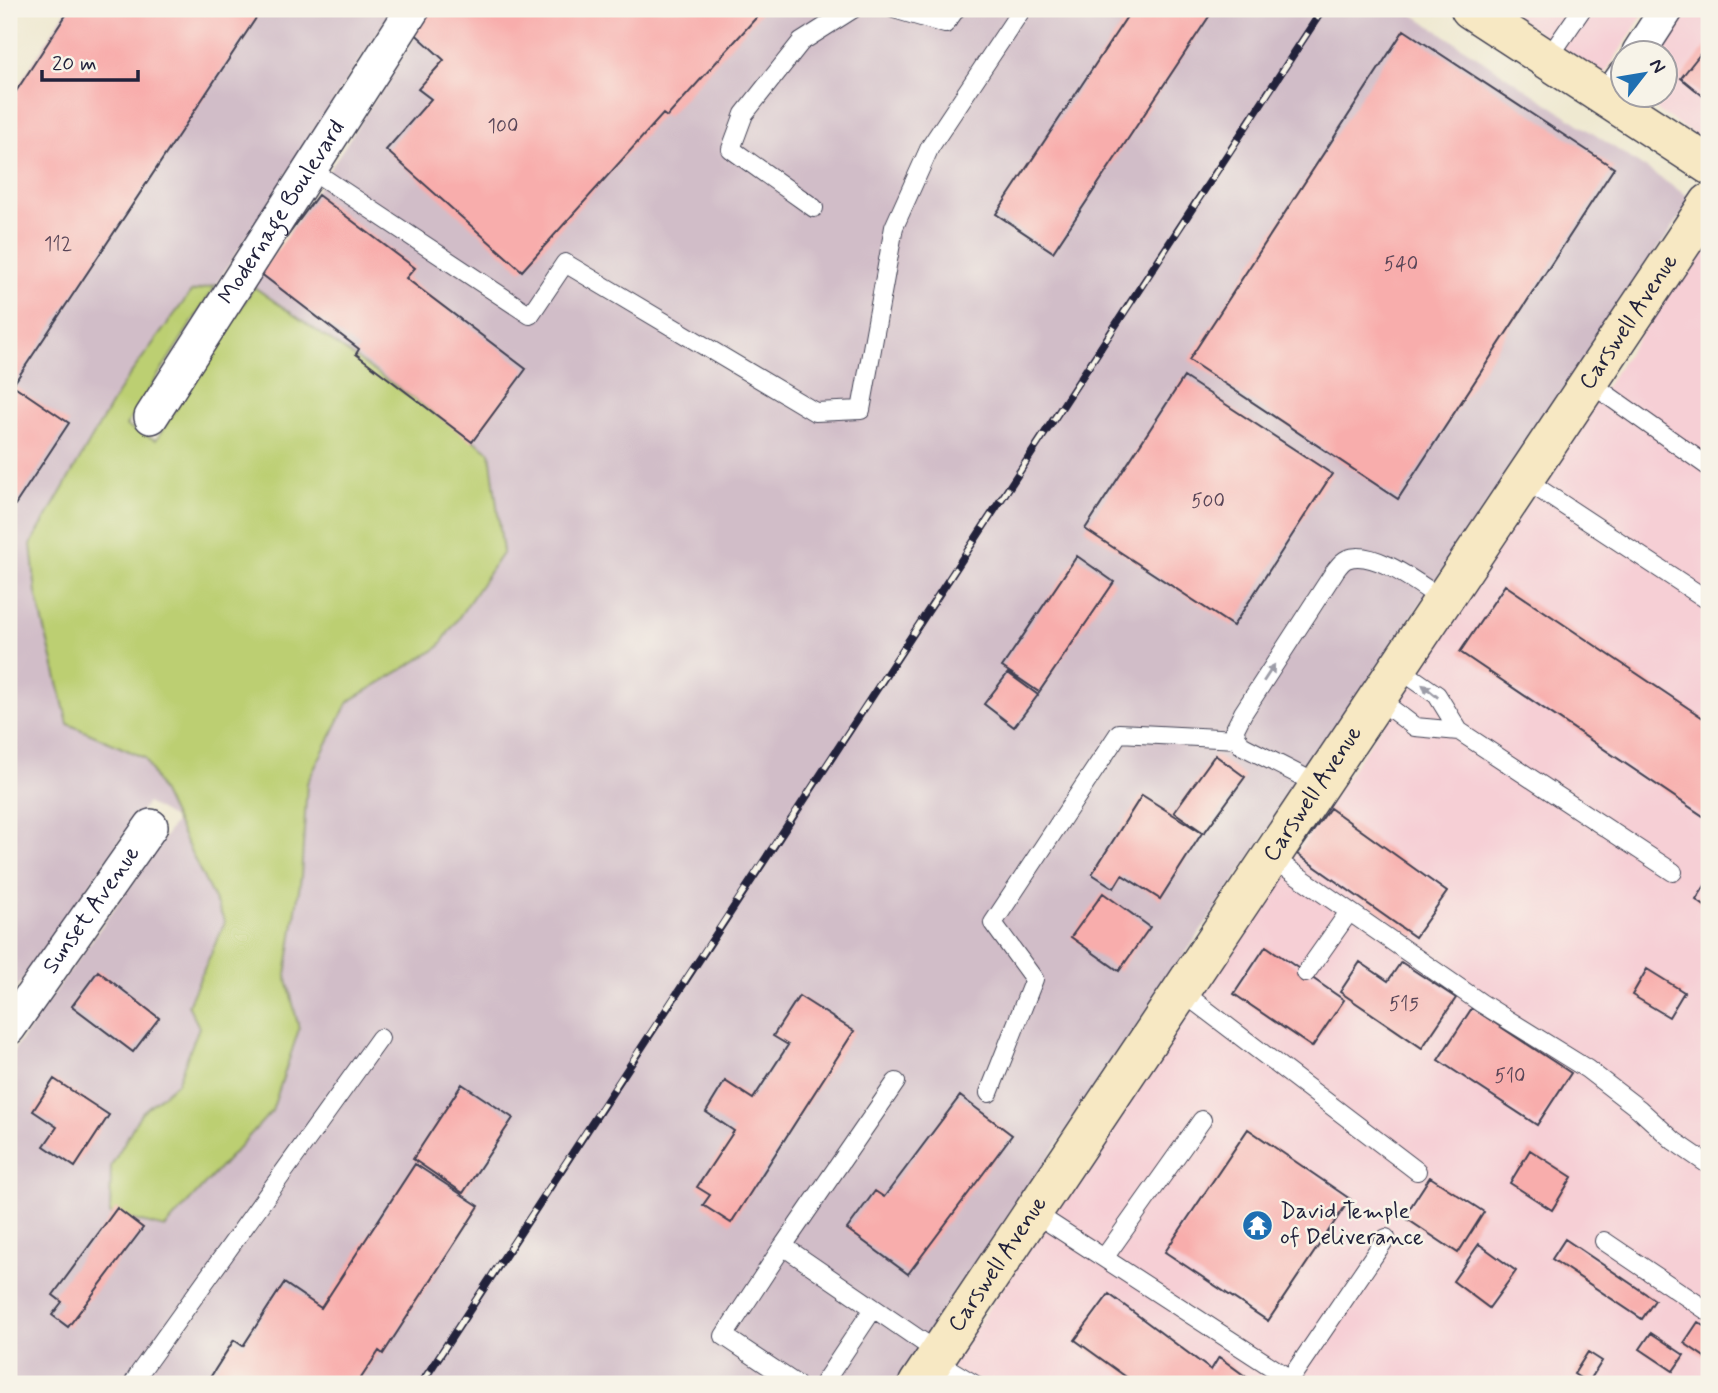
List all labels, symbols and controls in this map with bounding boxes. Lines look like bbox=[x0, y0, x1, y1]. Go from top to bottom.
scale bar bbox=[42, 38, 138, 82]
north arrow bbox=[1610, 38, 1680, 108]
text: 20 m bbox=[52, 50, 97, 78]
text: N bbox=[1643, 54, 1671, 78]
house number: 100 bbox=[488, 114, 518, 139]
street label: Modernage Boulevard bbox=[212, 115, 353, 310]
house number: 112 bbox=[44, 232, 72, 257]
street label: Carswell Avenue bbox=[1573, 248, 1686, 396]
house number: 540 bbox=[1384, 252, 1418, 277]
house number: 500 bbox=[1191, 489, 1225, 514]
one-way arrow bbox=[1262, 663, 1275, 682]
one-way arrow bbox=[1421, 684, 1439, 699]
street label: Carswell Avenue bbox=[1257, 720, 1370, 868]
street label: Sunset Avenue bbox=[36, 840, 147, 980]
house number: 515 bbox=[1389, 992, 1419, 1017]
house number: 510 bbox=[1495, 1064, 1526, 1089]
street label: Carswell Avenue bbox=[942, 1190, 1055, 1338]
place label: David Temple of Deliverance bbox=[1280, 1197, 1424, 1253]
temple icon: David Temple of Deliverance bbox=[1240, 1208, 1274, 1242]

